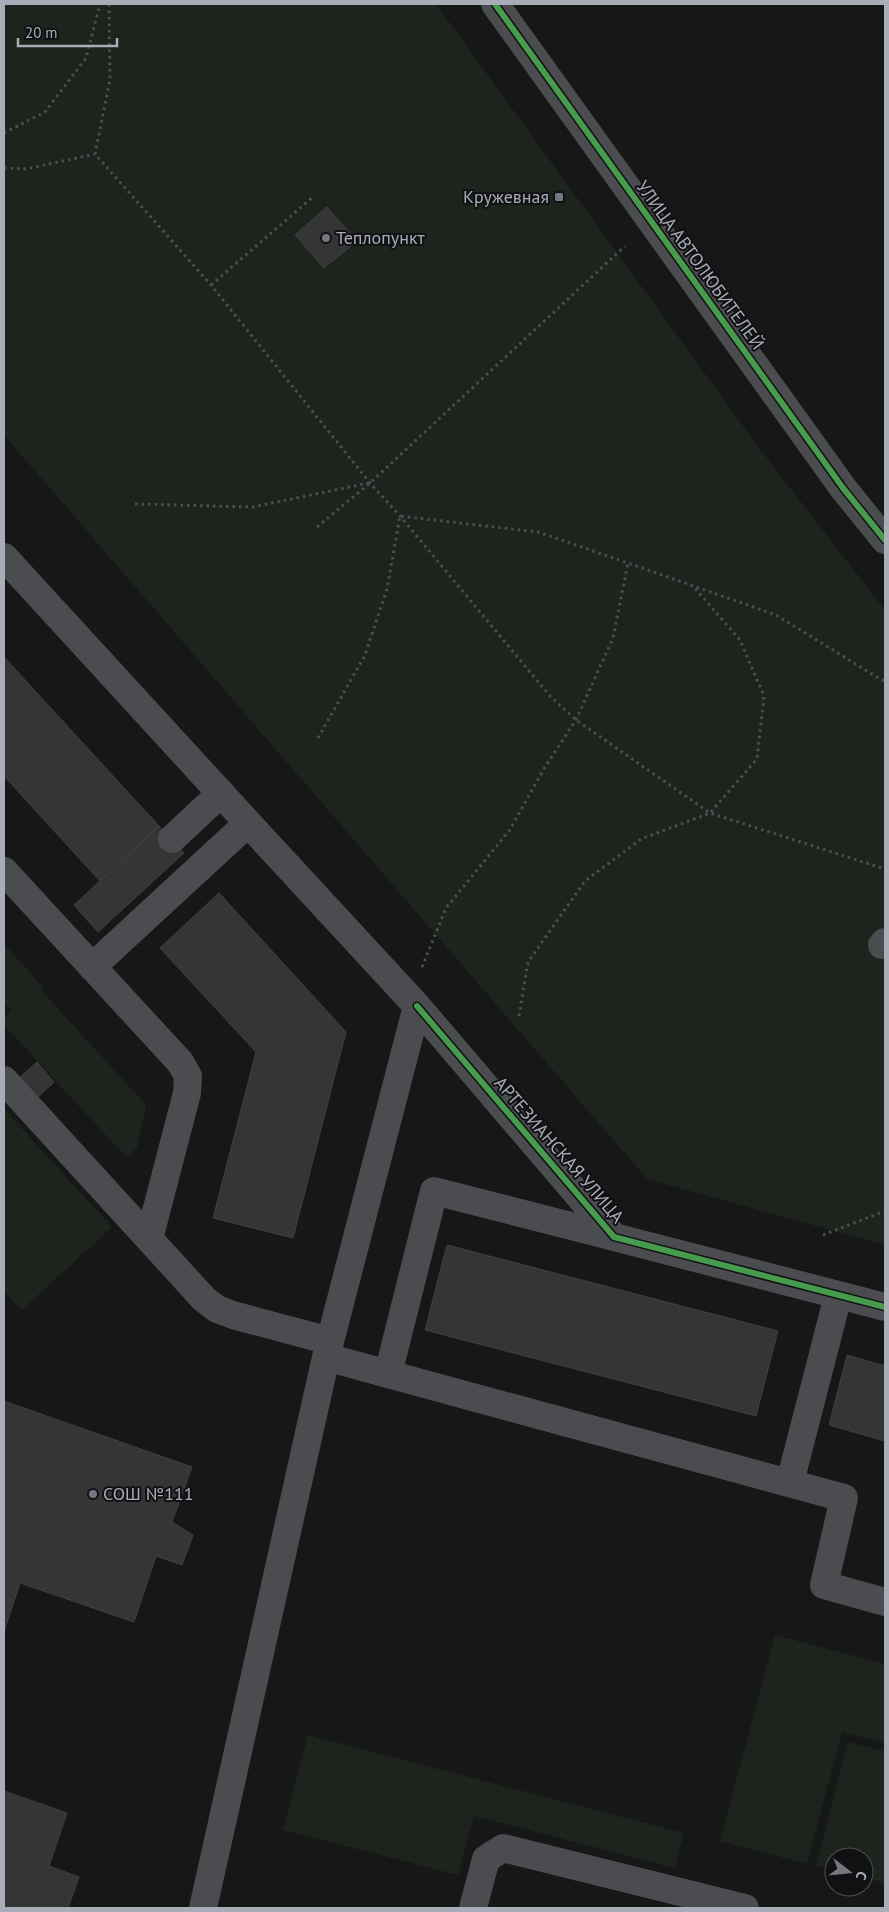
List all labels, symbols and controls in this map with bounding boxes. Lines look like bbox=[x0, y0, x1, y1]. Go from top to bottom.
scale bar bbox=[18, 15, 116, 47]
text: 20 m bbox=[25, 23, 58, 42]
street label: УЛИЦА АВТОЛЮБИТЕЛЕЙ bbox=[631, 176, 769, 354]
place label: Кружевная bbox=[463, 185, 549, 208]
marker: Кружевная bbox=[553, 191, 565, 203]
place label: Теплопункт bbox=[336, 226, 426, 249]
marker: Теплопункт bbox=[320, 232, 332, 244]
street label: АРТЕЗИАНСКАЯ УЛИЦА bbox=[489, 1072, 630, 1228]
place label: СОШ №111 bbox=[103, 1482, 194, 1505]
marker: СОШ №111 bbox=[87, 1488, 99, 1500]
north arrow bbox=[824, 1847, 874, 1897]
text: С bbox=[852, 1869, 871, 1882]

